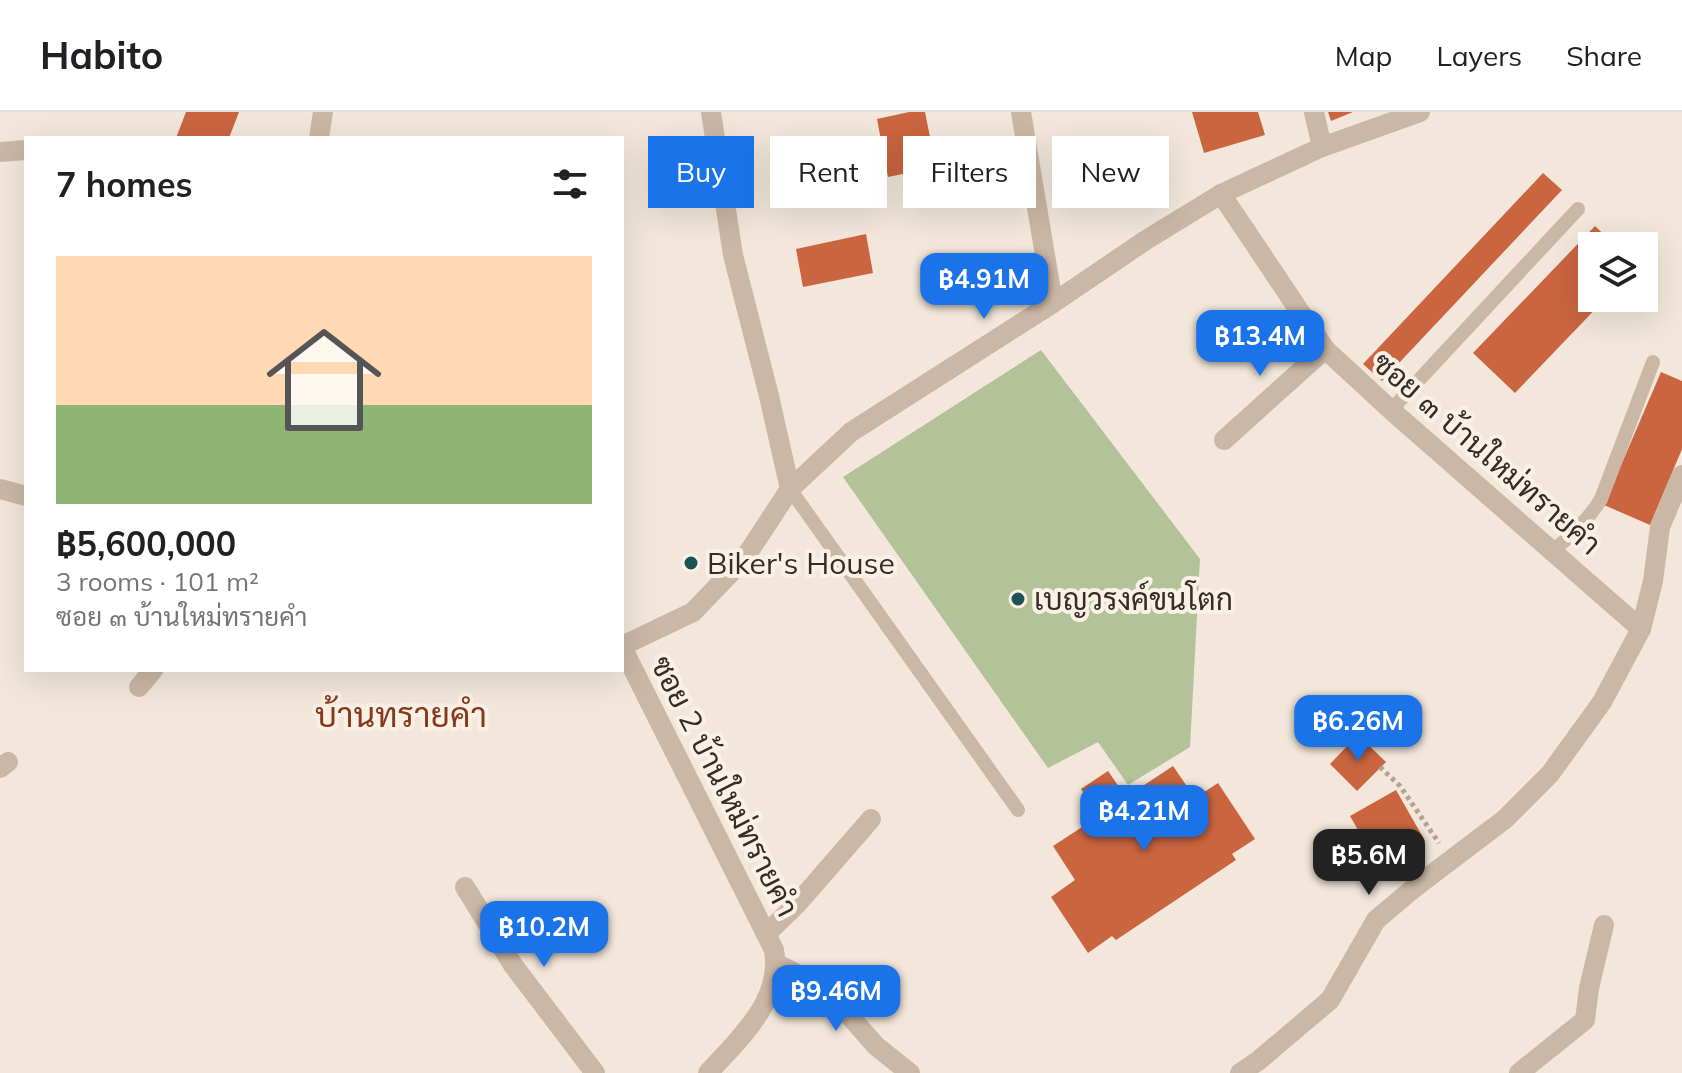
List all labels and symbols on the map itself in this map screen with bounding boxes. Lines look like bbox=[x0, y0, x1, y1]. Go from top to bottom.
pin: ฿4.91M bbox=[919, 253, 1049, 321]
pin: ฿13.4M bbox=[1195, 310, 1325, 378]
street label: ซอย ๓ บ้านใหม่ทรายคำ bbox=[1365, 343, 1610, 563]
place label: Biker's House bbox=[707, 544, 895, 582]
marker: Biker's House bbox=[682, 554, 700, 572]
place label: เบญวรงค์ขนโตก bbox=[1034, 580, 1233, 618]
marker: เบญวรงค์ขนโตก bbox=[1009, 590, 1027, 608]
street label: ซอย 2 บ้านใหม่ทรายคำ bbox=[643, 649, 808, 923]
district label: บ้านทรายคำ bbox=[315, 693, 487, 736]
pin: ฿6.26M bbox=[1293, 695, 1423, 763]
pin: ฿4.21M bbox=[1079, 785, 1209, 853]
pin: ฿5.6M bbox=[1313, 829, 1425, 897]
pin: ฿10.2M bbox=[479, 901, 609, 969]
pin: ฿9.46M bbox=[771, 965, 901, 1033]

